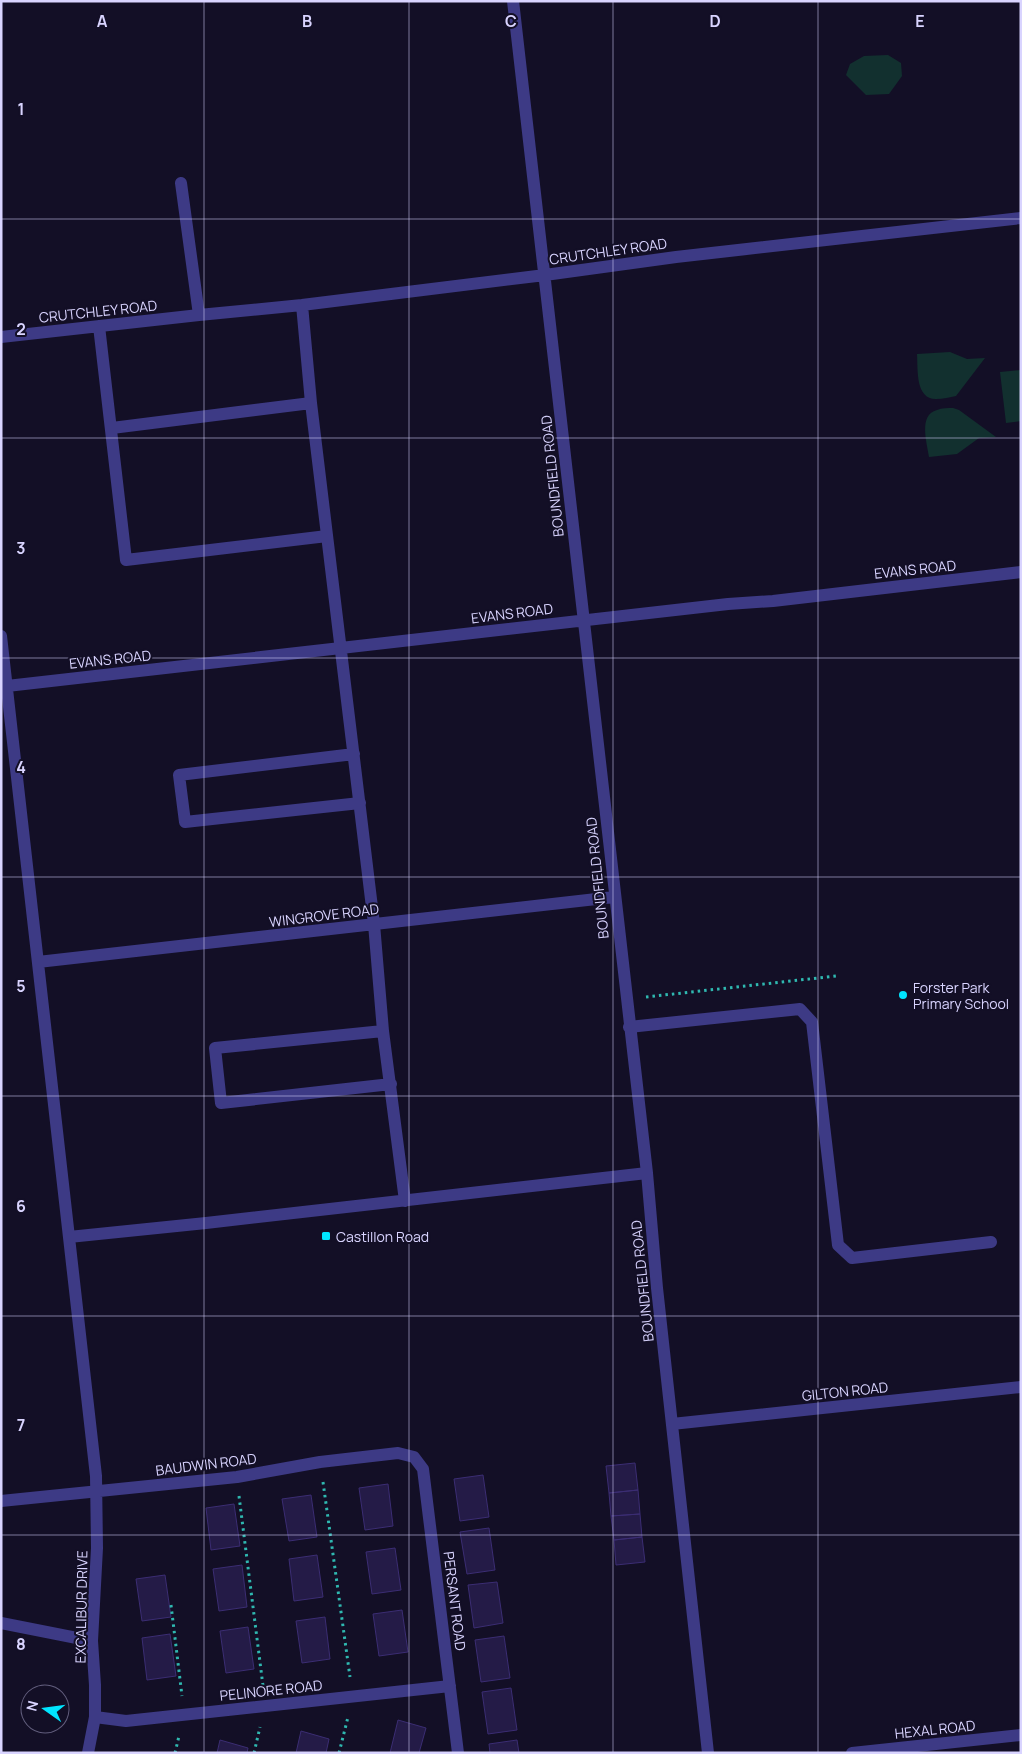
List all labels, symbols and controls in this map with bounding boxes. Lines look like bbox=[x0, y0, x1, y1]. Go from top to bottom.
text: A bbox=[97, 10, 108, 32]
text: B bbox=[302, 10, 312, 32]
text: C bbox=[505, 10, 517, 32]
text: D bbox=[709, 10, 721, 32]
text: E bbox=[915, 10, 925, 32]
text: 1 bbox=[17, 98, 25, 120]
street label: CRUTCHLEY ROAD bbox=[548, 233, 668, 269]
street label: CRUTCHLEY ROAD bbox=[38, 295, 158, 327]
text: 2 bbox=[16, 318, 26, 340]
street label: BOUNDFIELD ROAD bbox=[536, 414, 568, 538]
text: 3 bbox=[16, 537, 26, 559]
street label: EVANS ROAD bbox=[873, 555, 957, 583]
street label: EVANS ROAD bbox=[470, 599, 554, 627]
street label: EVANS ROAD bbox=[68, 645, 152, 673]
text: 4 bbox=[16, 756, 26, 778]
street label: BOUNDFIELD ROAD bbox=[581, 816, 613, 940]
street label: WINGROVE ROAD bbox=[268, 899, 380, 931]
text: 5 bbox=[16, 975, 26, 997]
place label: Forster Park Primary School bbox=[913, 978, 1009, 1013]
marker: Forster Park Primary School bbox=[897, 989, 909, 1001]
text: 6 bbox=[16, 1195, 26, 1217]
street label: BOUNDFIELD ROAD bbox=[626, 1219, 658, 1343]
place label: Castillon Road bbox=[336, 1227, 429, 1246]
marker: Castillon Road bbox=[320, 1230, 332, 1242]
street label: GILTON ROAD bbox=[801, 1377, 889, 1405]
text: 7 bbox=[17, 1414, 25, 1436]
street label: BAUDWIN ROAD bbox=[154, 1448, 258, 1480]
street label: EXCALIBUR DRIVE bbox=[71, 1550, 91, 1664]
street label: PERSANT ROAD bbox=[439, 1550, 471, 1652]
text: 8 bbox=[16, 1633, 26, 1655]
street label: PELINORE ROAD bbox=[219, 1675, 323, 1705]
north arrow bbox=[20, 1684, 70, 1734]
text: N bbox=[21, 1699, 42, 1713]
street label: HEXAL ROAD bbox=[894, 1715, 976, 1743]

